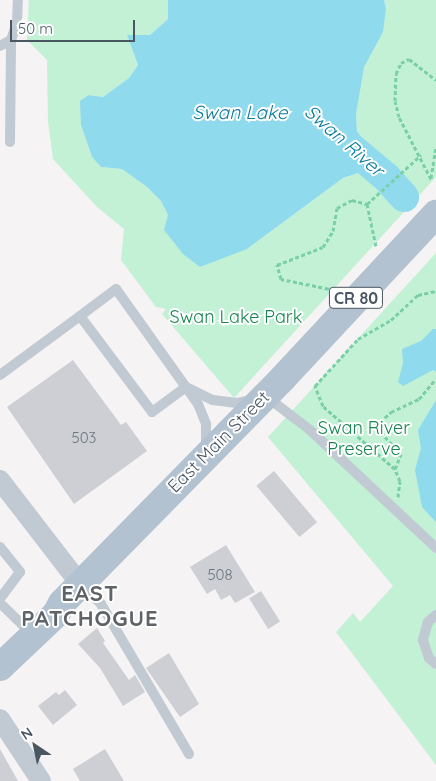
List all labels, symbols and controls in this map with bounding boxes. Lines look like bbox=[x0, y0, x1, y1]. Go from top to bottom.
scale bar bbox=[12, 10, 138, 42]
text: 50 m bbox=[18, 19, 53, 38]
water label: Swan River bbox=[300, 100, 388, 182]
water label: Swan Lake bbox=[193, 102, 287, 124]
road number: CR 80 bbox=[328, 284, 384, 312]
park label: Swan Lake Park bbox=[170, 306, 302, 328]
street label: East Main Street bbox=[164, 387, 274, 497]
park label: Swan River Preserve bbox=[318, 418, 410, 460]
house number: 503 bbox=[72, 429, 96, 447]
house number: 508 bbox=[207, 566, 233, 584]
district label: EAST PATCHOGUE bbox=[20, 580, 160, 632]
north arrow bbox=[10, 721, 60, 771]
text: N bbox=[17, 723, 36, 744]

